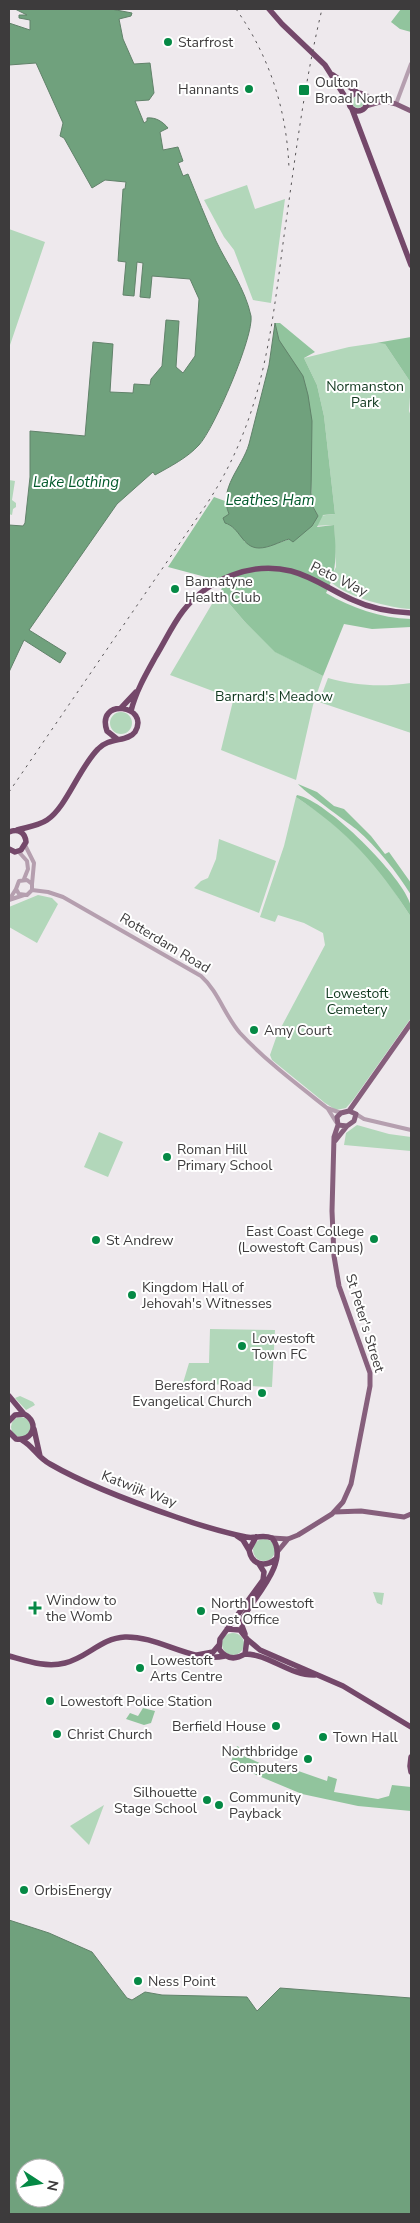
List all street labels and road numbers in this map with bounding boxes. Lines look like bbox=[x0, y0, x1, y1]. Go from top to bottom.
street label: Peto Way bbox=[307, 557, 371, 601]
street label: Rotterdam Road bbox=[116, 908, 214, 978]
street label: St Peter's Street bbox=[341, 1271, 389, 1375]
street label: Katwijk Way bbox=[99, 1466, 180, 1512]

